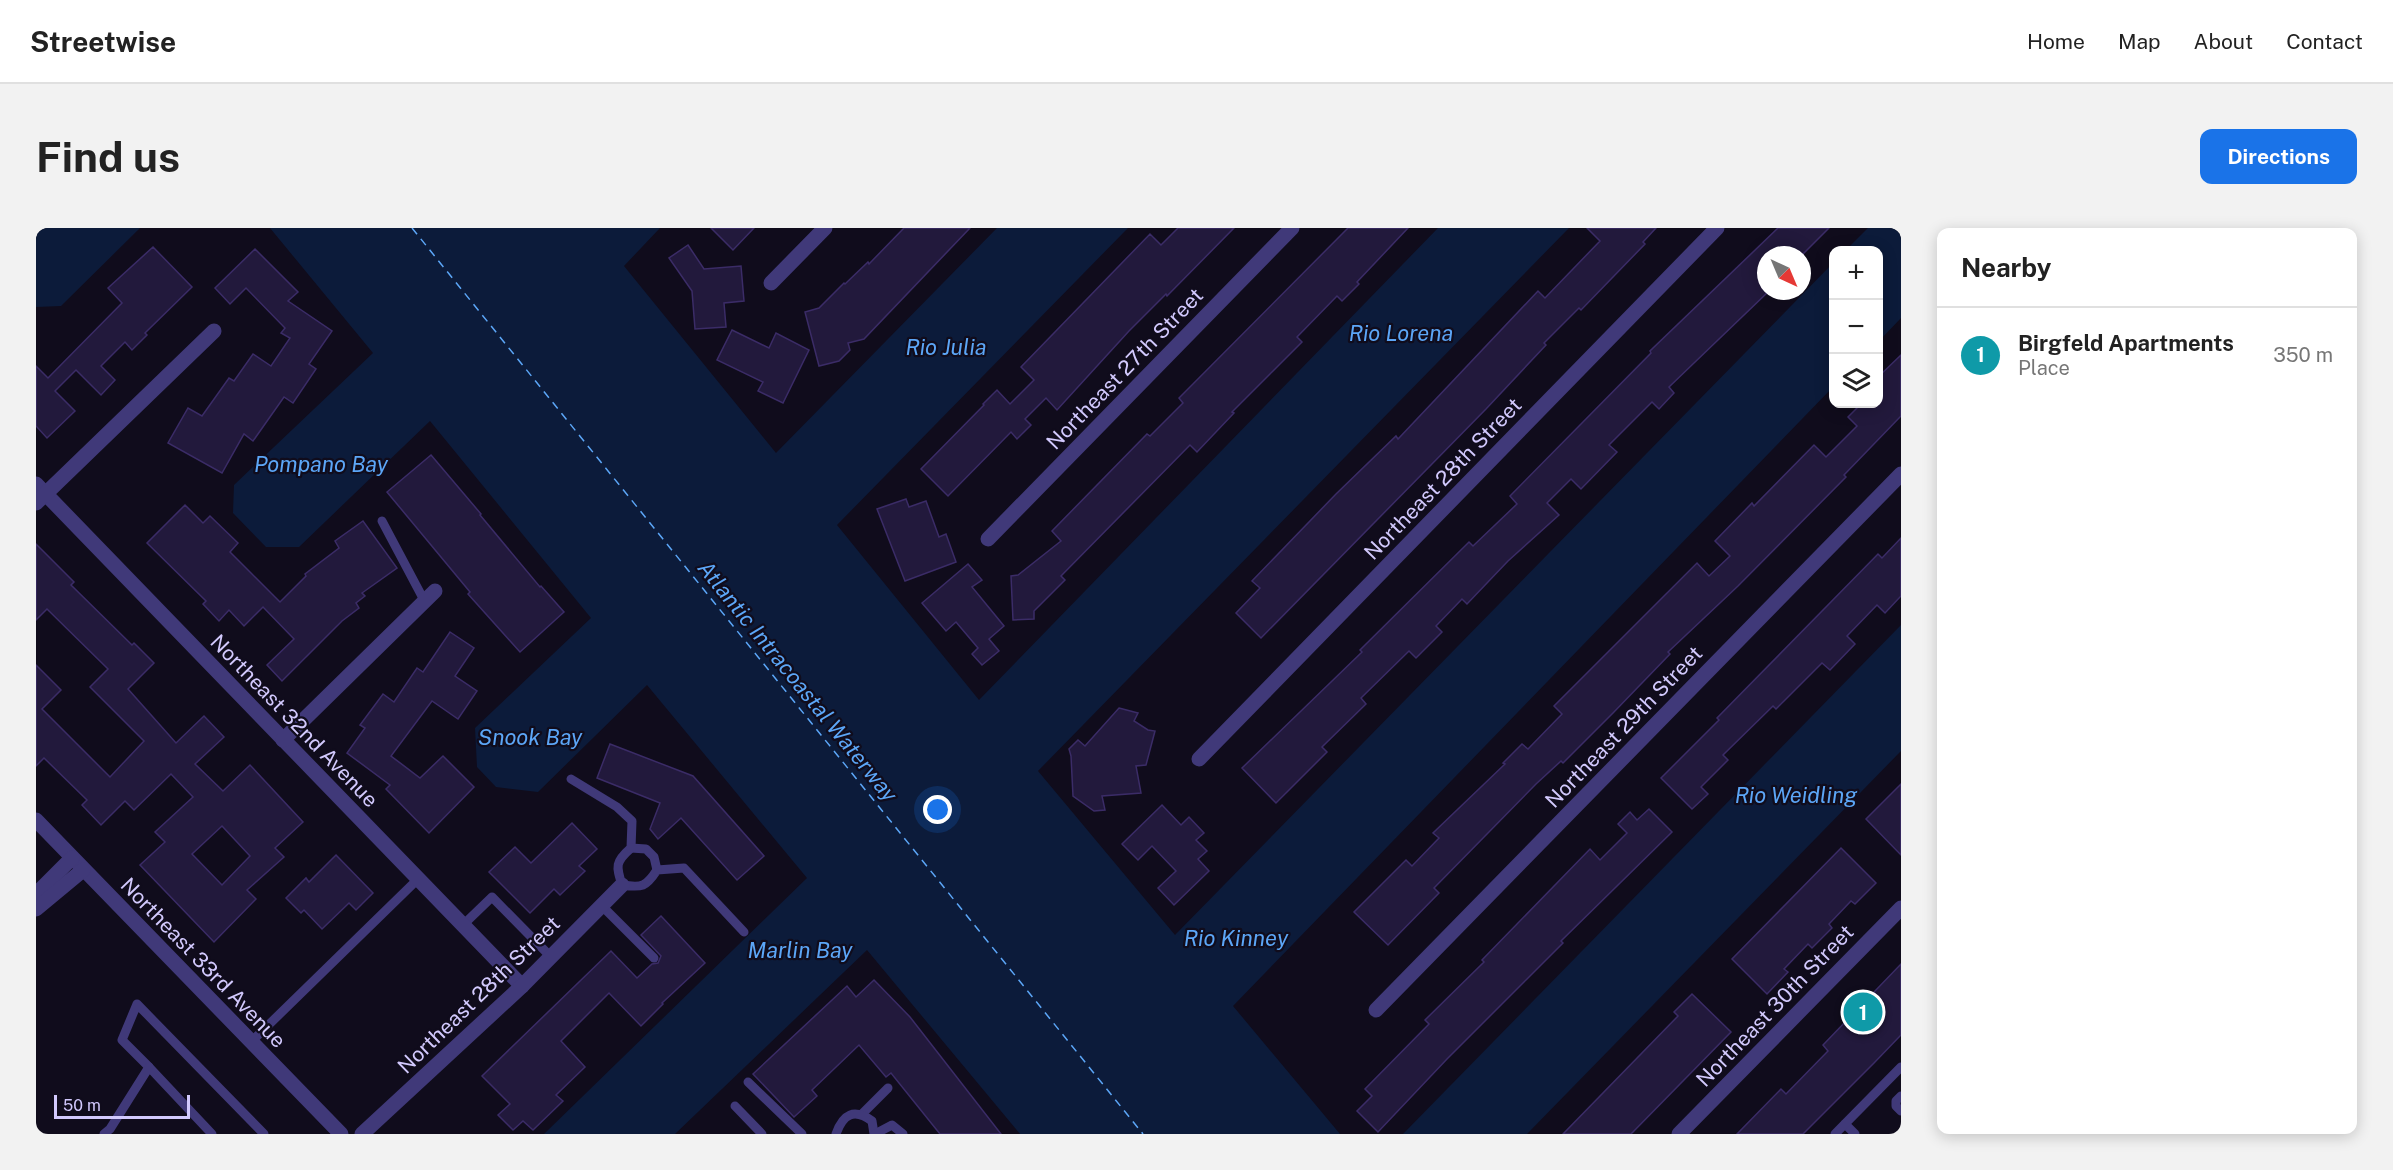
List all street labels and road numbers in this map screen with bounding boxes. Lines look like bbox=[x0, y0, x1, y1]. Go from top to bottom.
street label: Northeast 27th Street bbox=[1041, 283, 1208, 454]
street label: Northeast 28th Street bbox=[1359, 392, 1526, 565]
street label: Northeast 32nd Avenue bbox=[205, 629, 383, 812]
street label: Northeast 29th Street bbox=[1540, 641, 1707, 813]
street label: Northeast 33rd Avenue bbox=[116, 872, 291, 1053]
street label: Northeast 28th Street bbox=[392, 911, 565, 1078]
street label: Northeast 30th Street bbox=[1691, 920, 1858, 1092]

